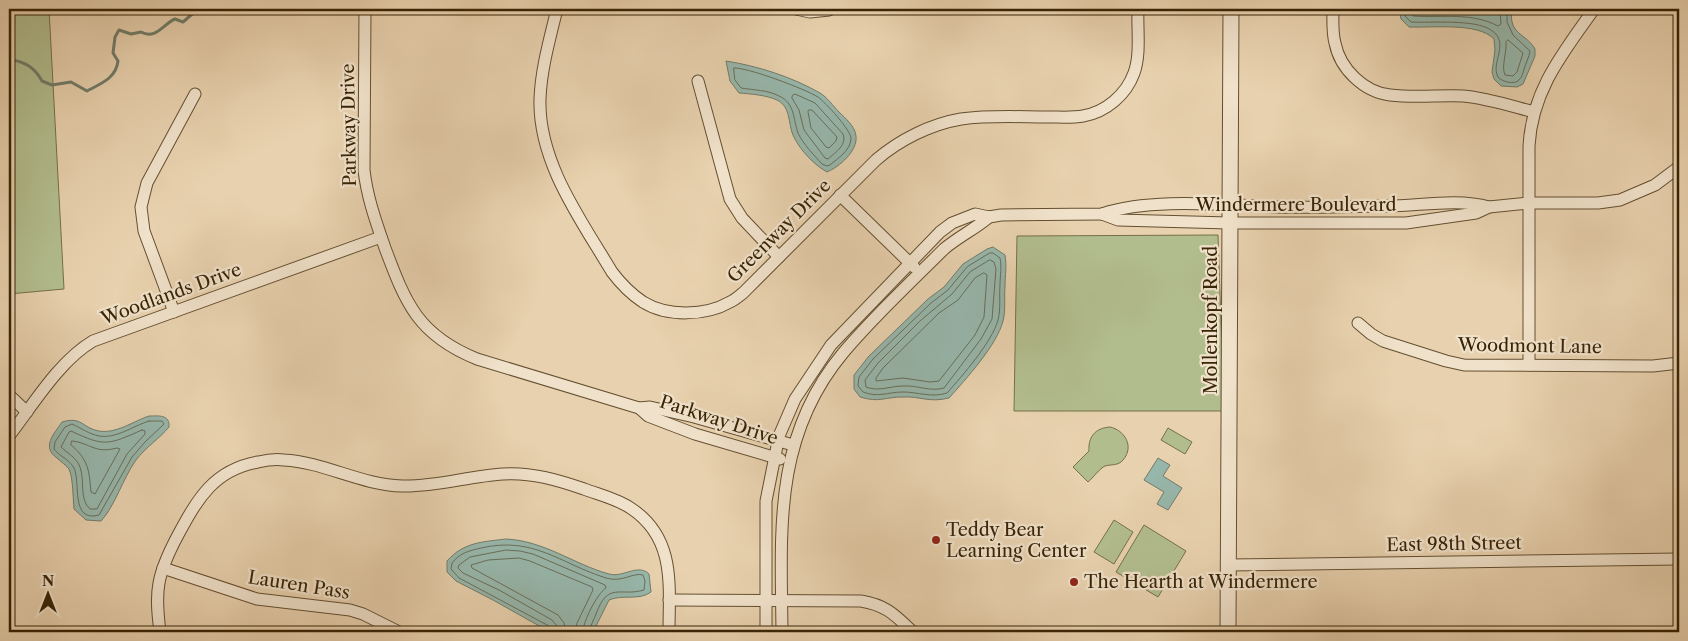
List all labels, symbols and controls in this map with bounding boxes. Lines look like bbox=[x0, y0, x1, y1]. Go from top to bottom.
street label: Parkway Drive bbox=[337, 63, 361, 187]
street label: Greenway Drive bbox=[723, 175, 835, 287]
street label: Windermere Boulevard bbox=[1195, 194, 1397, 216]
street label: Mollenkopf Road bbox=[1200, 246, 1222, 394]
street label: Woodlands Drive bbox=[97, 258, 244, 330]
street label: Woodmont Lane bbox=[1457, 334, 1602, 358]
street label: Parkway Drive bbox=[657, 391, 781, 449]
place label: Teddy Bear Learning Center bbox=[946, 519, 1087, 562]
street label: East 98th Street bbox=[1386, 532, 1523, 556]
marker: Teddy Bear Learning Center bbox=[930, 534, 942, 546]
street label: Lauren Pass bbox=[247, 566, 351, 604]
north arrow bbox=[22, 568, 72, 618]
place label: The Hearth at Windermere bbox=[1084, 571, 1318, 593]
text: N bbox=[42, 572, 54, 590]
marker: The Hearth at Windermere bbox=[1068, 576, 1080, 588]

